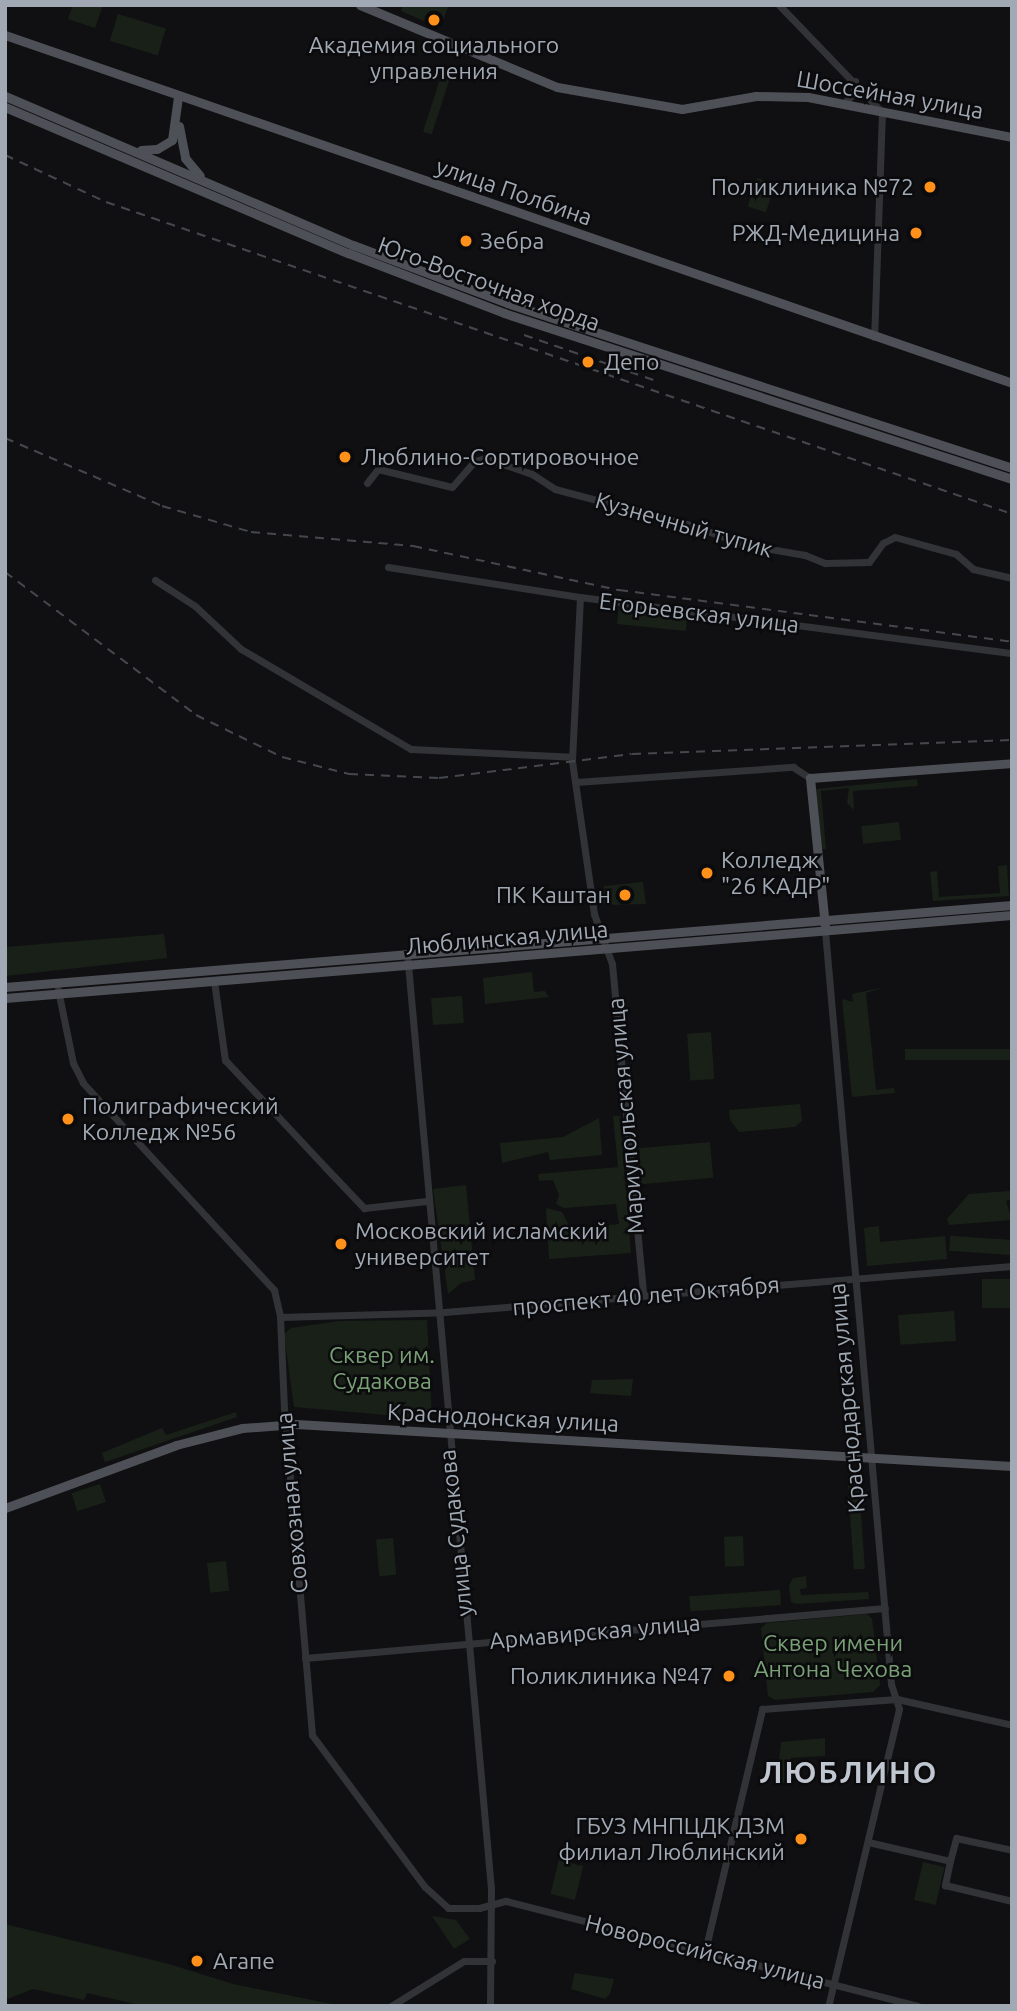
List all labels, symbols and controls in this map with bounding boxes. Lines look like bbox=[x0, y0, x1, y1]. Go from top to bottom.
marker: Академия социального управления bbox=[426, 12, 442, 28]
place label: Академия социального управления bbox=[309, 31, 559, 85]
street label: Шоссейная улица bbox=[794, 65, 986, 125]
street label: улица Полбина bbox=[432, 152, 596, 232]
place label: Поликлиника №72 bbox=[711, 173, 914, 201]
marker: Поликлиника №72 bbox=[920, 177, 940, 197]
place label: РЖД-Медицина bbox=[732, 219, 900, 247]
marker: РЖД-Медицина bbox=[906, 223, 926, 243]
place label: Зебра bbox=[480, 227, 544, 255]
street label: Юго-Восточная хорда bbox=[374, 231, 604, 337]
marker: Зебра bbox=[458, 233, 474, 249]
place label: Депо bbox=[604, 348, 659, 376]
marker: Депо bbox=[578, 352, 598, 372]
place label: Люблино-Сортировочное bbox=[361, 443, 639, 471]
marker: Люблино-Сортировочное bbox=[335, 447, 355, 467]
street label: Кузнечный тупик bbox=[592, 486, 776, 564]
street label: Егорьевская улица bbox=[597, 587, 801, 639]
place label: Колледж "26 КАДР" bbox=[721, 846, 831, 900]
marker: Колледж "26 КАДР" bbox=[699, 865, 715, 881]
place label: ПК Каштан bbox=[496, 881, 611, 909]
marker: ПК Каштан bbox=[617, 887, 633, 903]
street label: Люблинская улица bbox=[405, 915, 609, 961]
street label: Мариупольская улица bbox=[602, 997, 650, 1235]
place label: Полиграфический Колледж №56 bbox=[82, 1092, 279, 1146]
marker: Полиграфический Колледж №56 bbox=[60, 1111, 76, 1127]
place label: Московский исламский университет bbox=[355, 1217, 608, 1271]
marker: Московский исламский университет bbox=[333, 1236, 349, 1252]
street label: проспект 40 лет Октября bbox=[511, 1271, 781, 1321]
street label: Краснодарская улица bbox=[823, 1282, 871, 1514]
park label: Сквер им. Судакова bbox=[329, 1341, 435, 1395]
street label: Краснодонская улица bbox=[386, 1398, 620, 1438]
street label: Совхозная улица bbox=[270, 1411, 314, 1595]
street label: улица Судакова bbox=[434, 1448, 478, 1618]
street label: Армавирская улица bbox=[488, 1609, 702, 1655]
park label: Сквер имени Антона Чехова bbox=[754, 1629, 912, 1683]
place label: Поликлиника №47 bbox=[510, 1662, 713, 1690]
marker: Поликлиника №47 bbox=[719, 1666, 739, 1686]
district label: ЛЮБЛИНО bbox=[760, 1754, 938, 1790]
place label: ГБУЗ МНПЦДК ДЗМ филиал Люблинский bbox=[558, 1812, 785, 1866]
marker: ГБУЗ МНПЦДК ДЗМ филиал Люблинский bbox=[791, 1829, 811, 1849]
street label: Новороссийская улица bbox=[582, 1909, 828, 1995]
place label: Агапе bbox=[213, 1947, 275, 1975]
marker: Агапе bbox=[187, 1951, 207, 1971]

